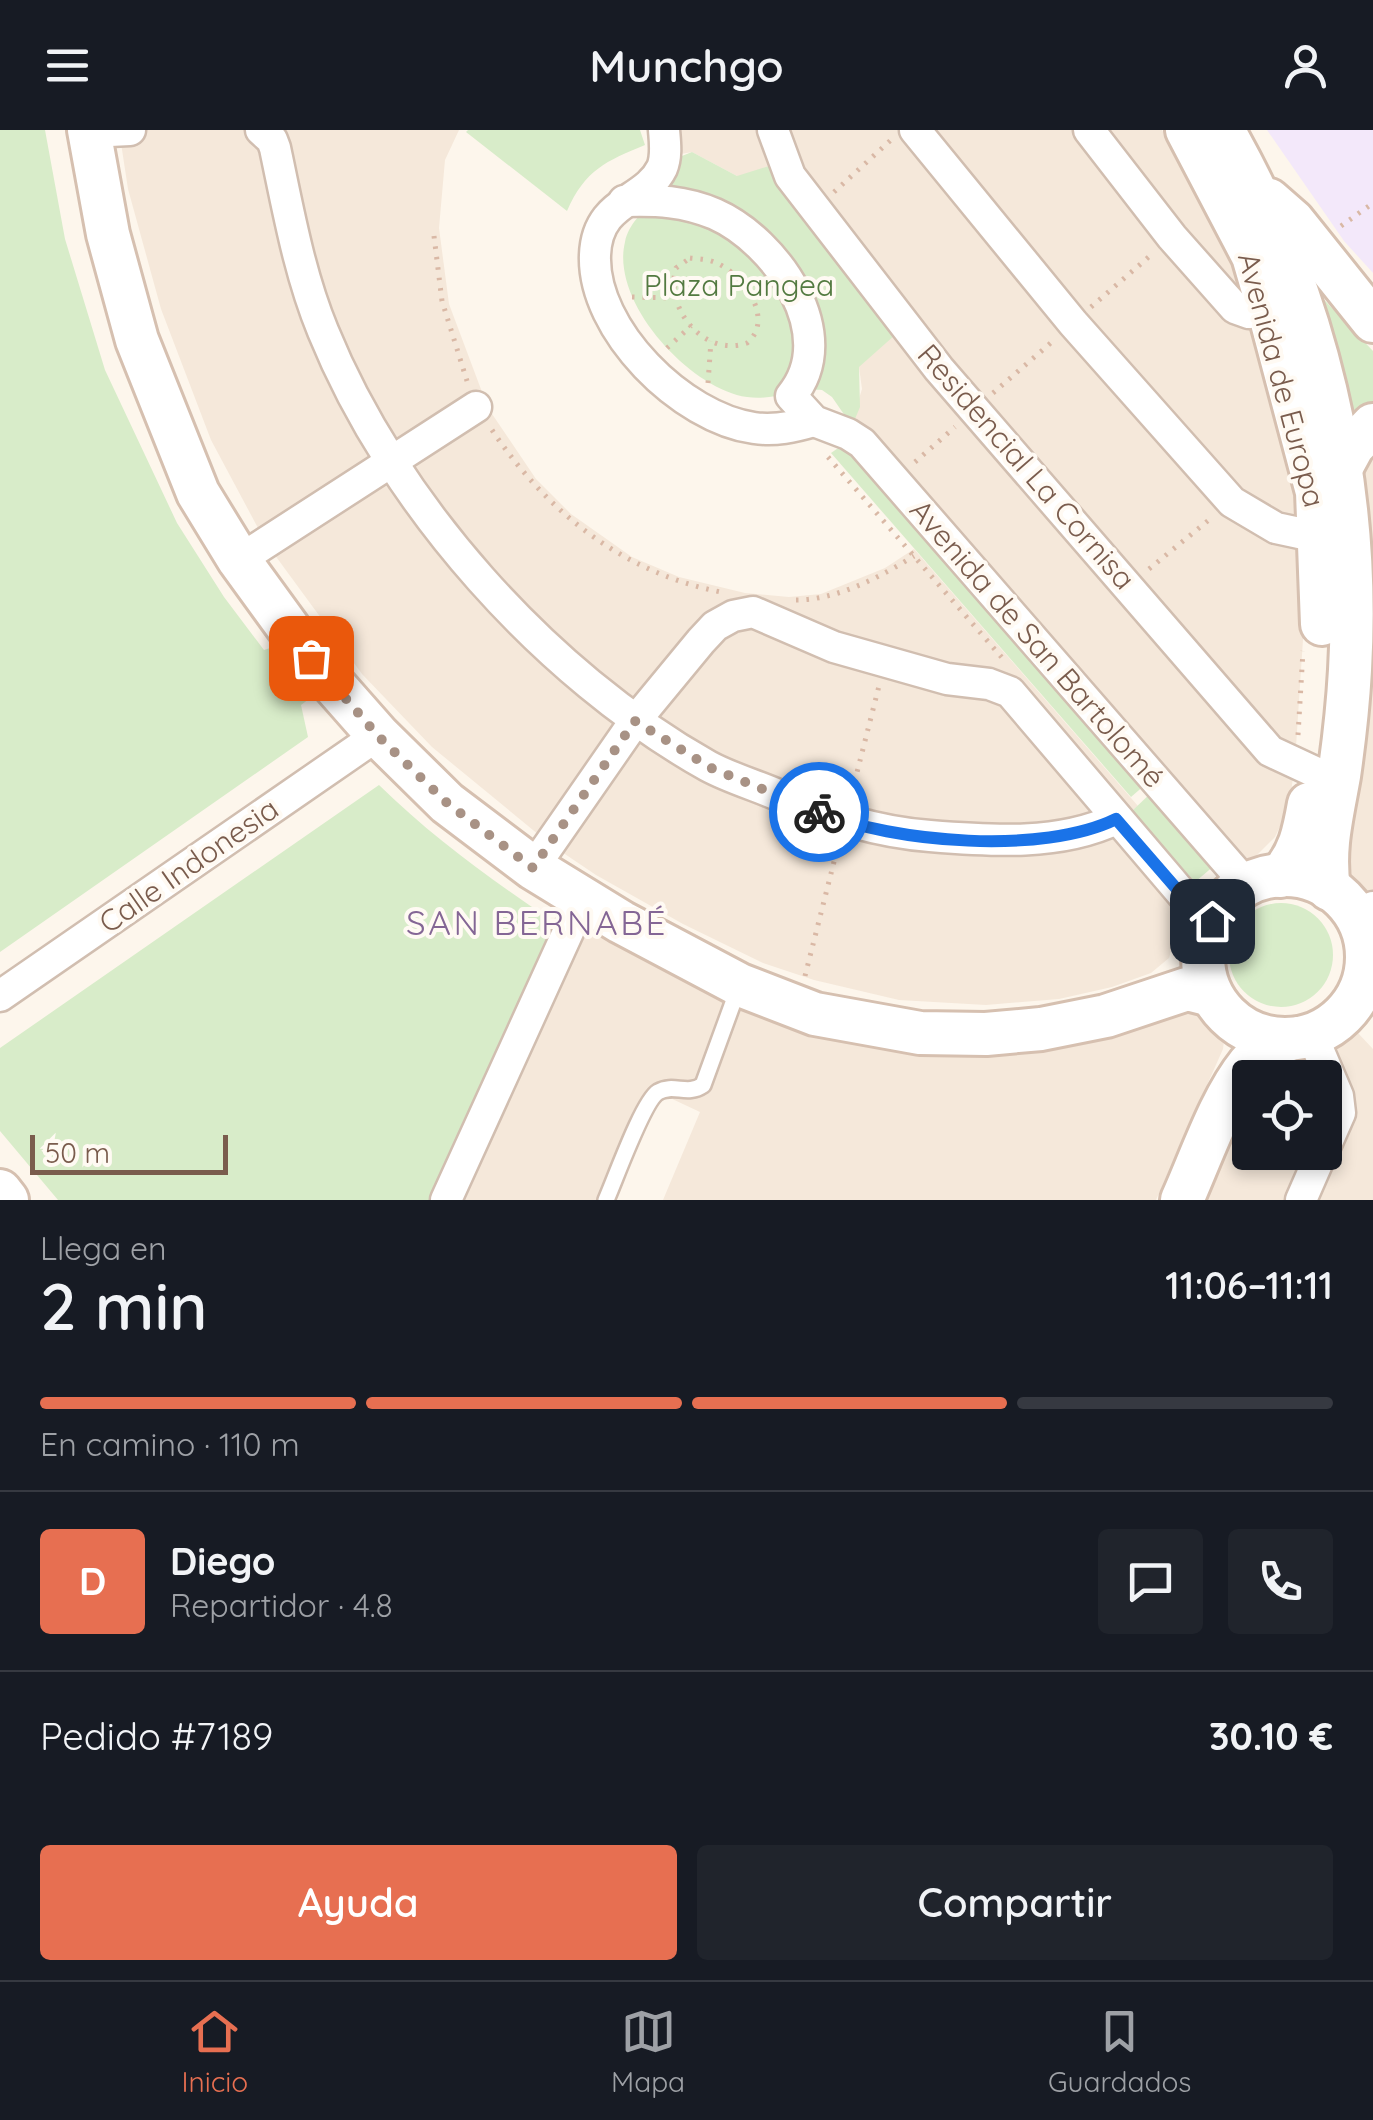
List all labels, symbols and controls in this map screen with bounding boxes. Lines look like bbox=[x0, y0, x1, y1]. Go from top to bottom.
text: Munchgo bbox=[589, 37, 784, 93]
icon: menu bbox=[40, 38, 95, 93]
icon: person bbox=[1278, 38, 1333, 93]
street label: Avenida de Europa bbox=[1230, 248, 1334, 511]
park label: Plaza Pangea bbox=[644, 266, 834, 304]
street label: Residencial La Cornisa bbox=[910, 336, 1144, 597]
street label: Avenida de San Bartolomé bbox=[902, 491, 1173, 795]
pin bbox=[269, 616, 354, 701]
icon: bag bbox=[284, 631, 339, 686]
courier bbox=[769, 762, 869, 862]
icon: bike bbox=[792, 785, 847, 840]
street label: Calle Indonesia bbox=[91, 789, 286, 941]
pin bbox=[1170, 879, 1255, 964]
icon: home bbox=[1185, 894, 1240, 949]
district label: SAN BERNABÉ bbox=[406, 900, 668, 944]
map controls bbox=[1232, 1060, 1342, 1170]
button: locate bbox=[1232, 1060, 1342, 1170]
scale bar bbox=[30, 1130, 228, 1174]
text: 50 m bbox=[45, 1135, 110, 1170]
text: Llega en bbox=[40, 1228, 167, 1268]
text: 11:06–11:11 bbox=[1165, 1261, 1333, 1309]
text: 2 min bbox=[40, 1265, 208, 1346]
text: En camino · 110 m bbox=[40, 1424, 300, 1464]
button: chat bbox=[1098, 1529, 1203, 1634]
button: phone bbox=[1228, 1529, 1333, 1634]
text: Diego bbox=[170, 1537, 276, 1585]
text: D bbox=[79, 1557, 106, 1605]
text: Repartidor · 4.8 bbox=[170, 1585, 393, 1625]
text: Pedido #7189 bbox=[40, 1712, 273, 1760]
text: 30.10 € bbox=[1209, 1712, 1333, 1760]
button: Ayuda bbox=[40, 1845, 677, 1960]
button: Compartir bbox=[697, 1845, 1333, 1960]
tab: Inicio bbox=[181, 2004, 248, 2099]
tab: Mapa bbox=[611, 2004, 685, 2099]
tab: Guardados bbox=[1048, 2004, 1192, 2099]

